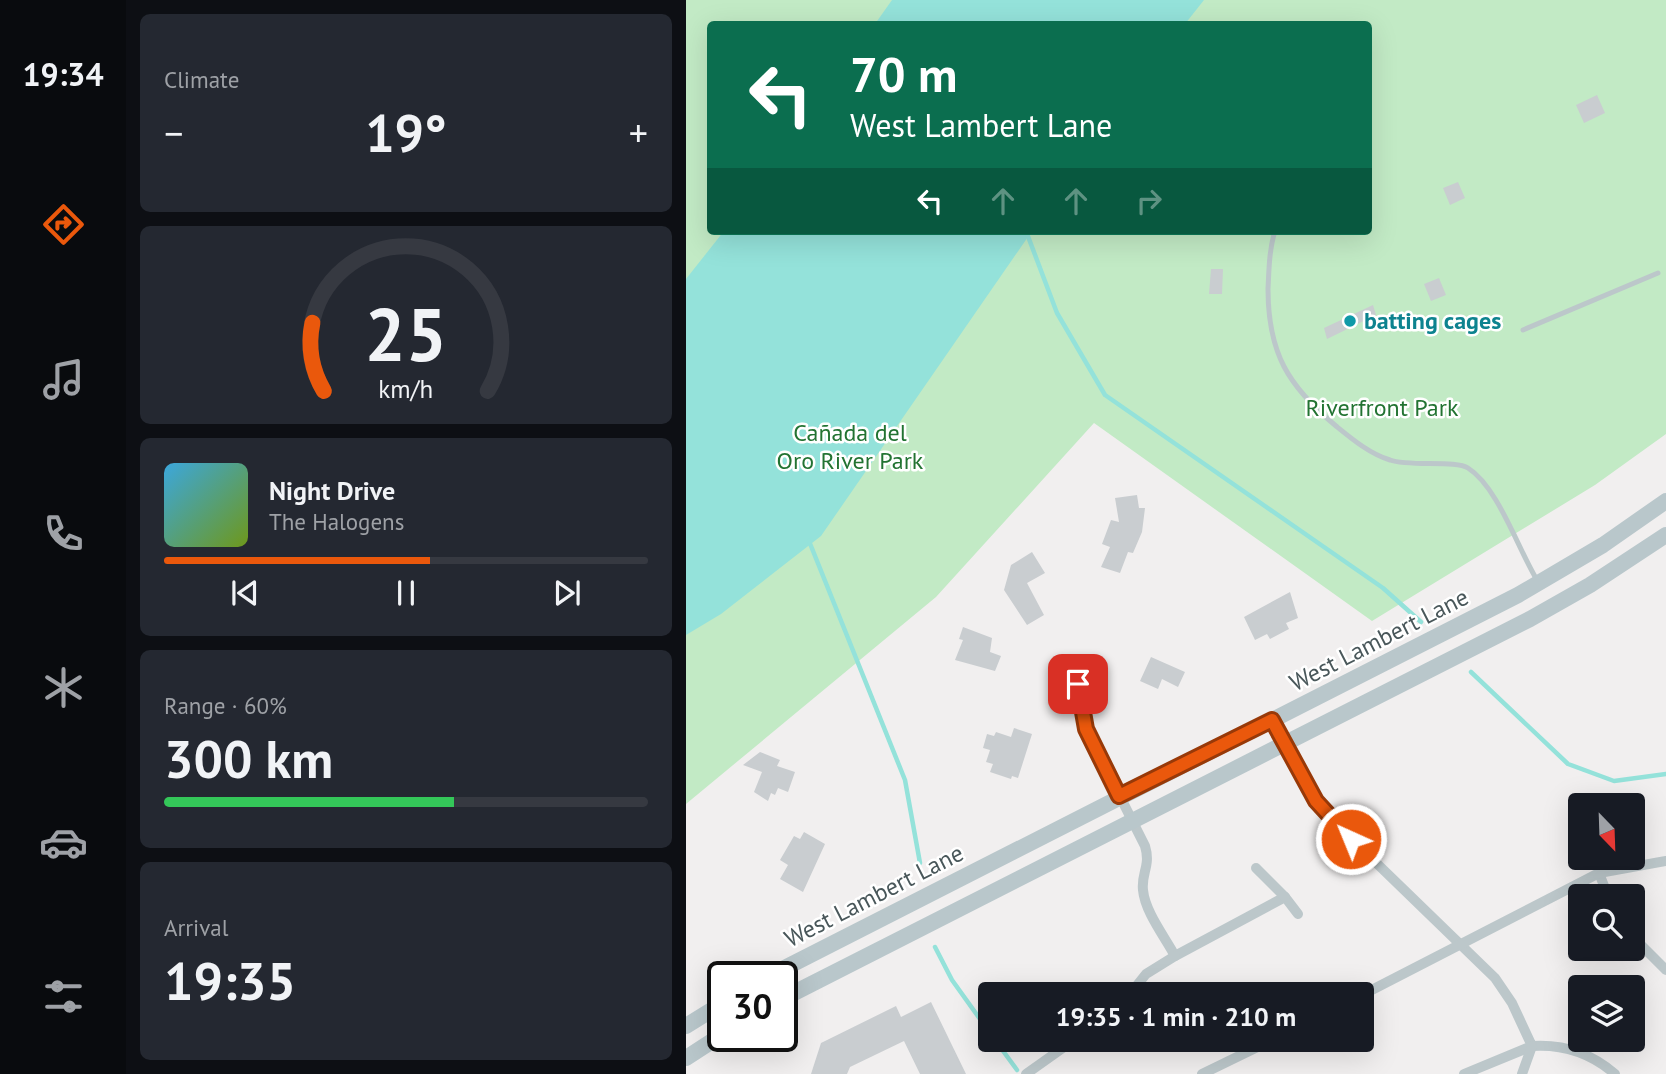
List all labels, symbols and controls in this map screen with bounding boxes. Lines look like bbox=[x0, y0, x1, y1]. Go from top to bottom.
text: 70 m bbox=[850, 42, 957, 106]
icon: left bbox=[735, 49, 826, 140]
text: 19:34 bbox=[22, 53, 104, 95]
text: Climate bbox=[164, 65, 239, 94]
text: 19° bbox=[365, 99, 447, 166]
text: West Lambert Lane bbox=[850, 104, 1112, 146]
text: − bbox=[164, 108, 183, 157]
text: + bbox=[629, 108, 648, 157]
icon: left bbox=[911, 182, 949, 220]
icon: ahead bbox=[984, 182, 1022, 220]
icon: ahead bbox=[1057, 182, 1095, 220]
icon: right bbox=[1130, 182, 1168, 220]
icon: directions bbox=[39, 200, 88, 249]
text: 25 bbox=[365, 287, 447, 381]
place label: batting cages bbox=[1364, 305, 1501, 336]
marker: batting cages bbox=[1342, 313, 1358, 329]
icon: music bbox=[39, 355, 88, 404]
text: km/h bbox=[379, 373, 433, 405]
park label: Riverfront Park bbox=[1306, 392, 1459, 423]
park label: Cañada del Oro River Park bbox=[777, 417, 924, 476]
text: Night Drive bbox=[269, 474, 395, 507]
text: The Halogens bbox=[269, 507, 404, 536]
icon: phone bbox=[39, 509, 88, 558]
icon: previous bbox=[226, 574, 264, 612]
icon: pause bbox=[387, 574, 425, 612]
icon: next bbox=[548, 574, 586, 612]
street label: West Lambert Lane bbox=[1284, 581, 1473, 698]
pin bbox=[1048, 654, 1108, 714]
icon: climate bbox=[39, 663, 88, 712]
icon: arrive bbox=[1059, 665, 1097, 703]
text: Range · 60% bbox=[164, 691, 287, 720]
text: 300 km bbox=[164, 725, 333, 792]
north arrow bbox=[1568, 793, 1645, 870]
map controls bbox=[1568, 793, 1645, 1052]
position arrow bbox=[1314, 802, 1388, 876]
icon: car bbox=[39, 818, 88, 867]
street label: West Lambert Lane bbox=[779, 837, 968, 954]
button: search bbox=[1568, 884, 1645, 961]
text: Arrival bbox=[164, 913, 228, 942]
text: 19:35 bbox=[164, 947, 296, 1014]
speed limit sign: 30 bbox=[707, 961, 798, 1052]
icon: filters bbox=[39, 972, 88, 1021]
button: layers bbox=[1568, 975, 1645, 1052]
text: 19:35 · 1 min · 210 m bbox=[1056, 1000, 1296, 1033]

